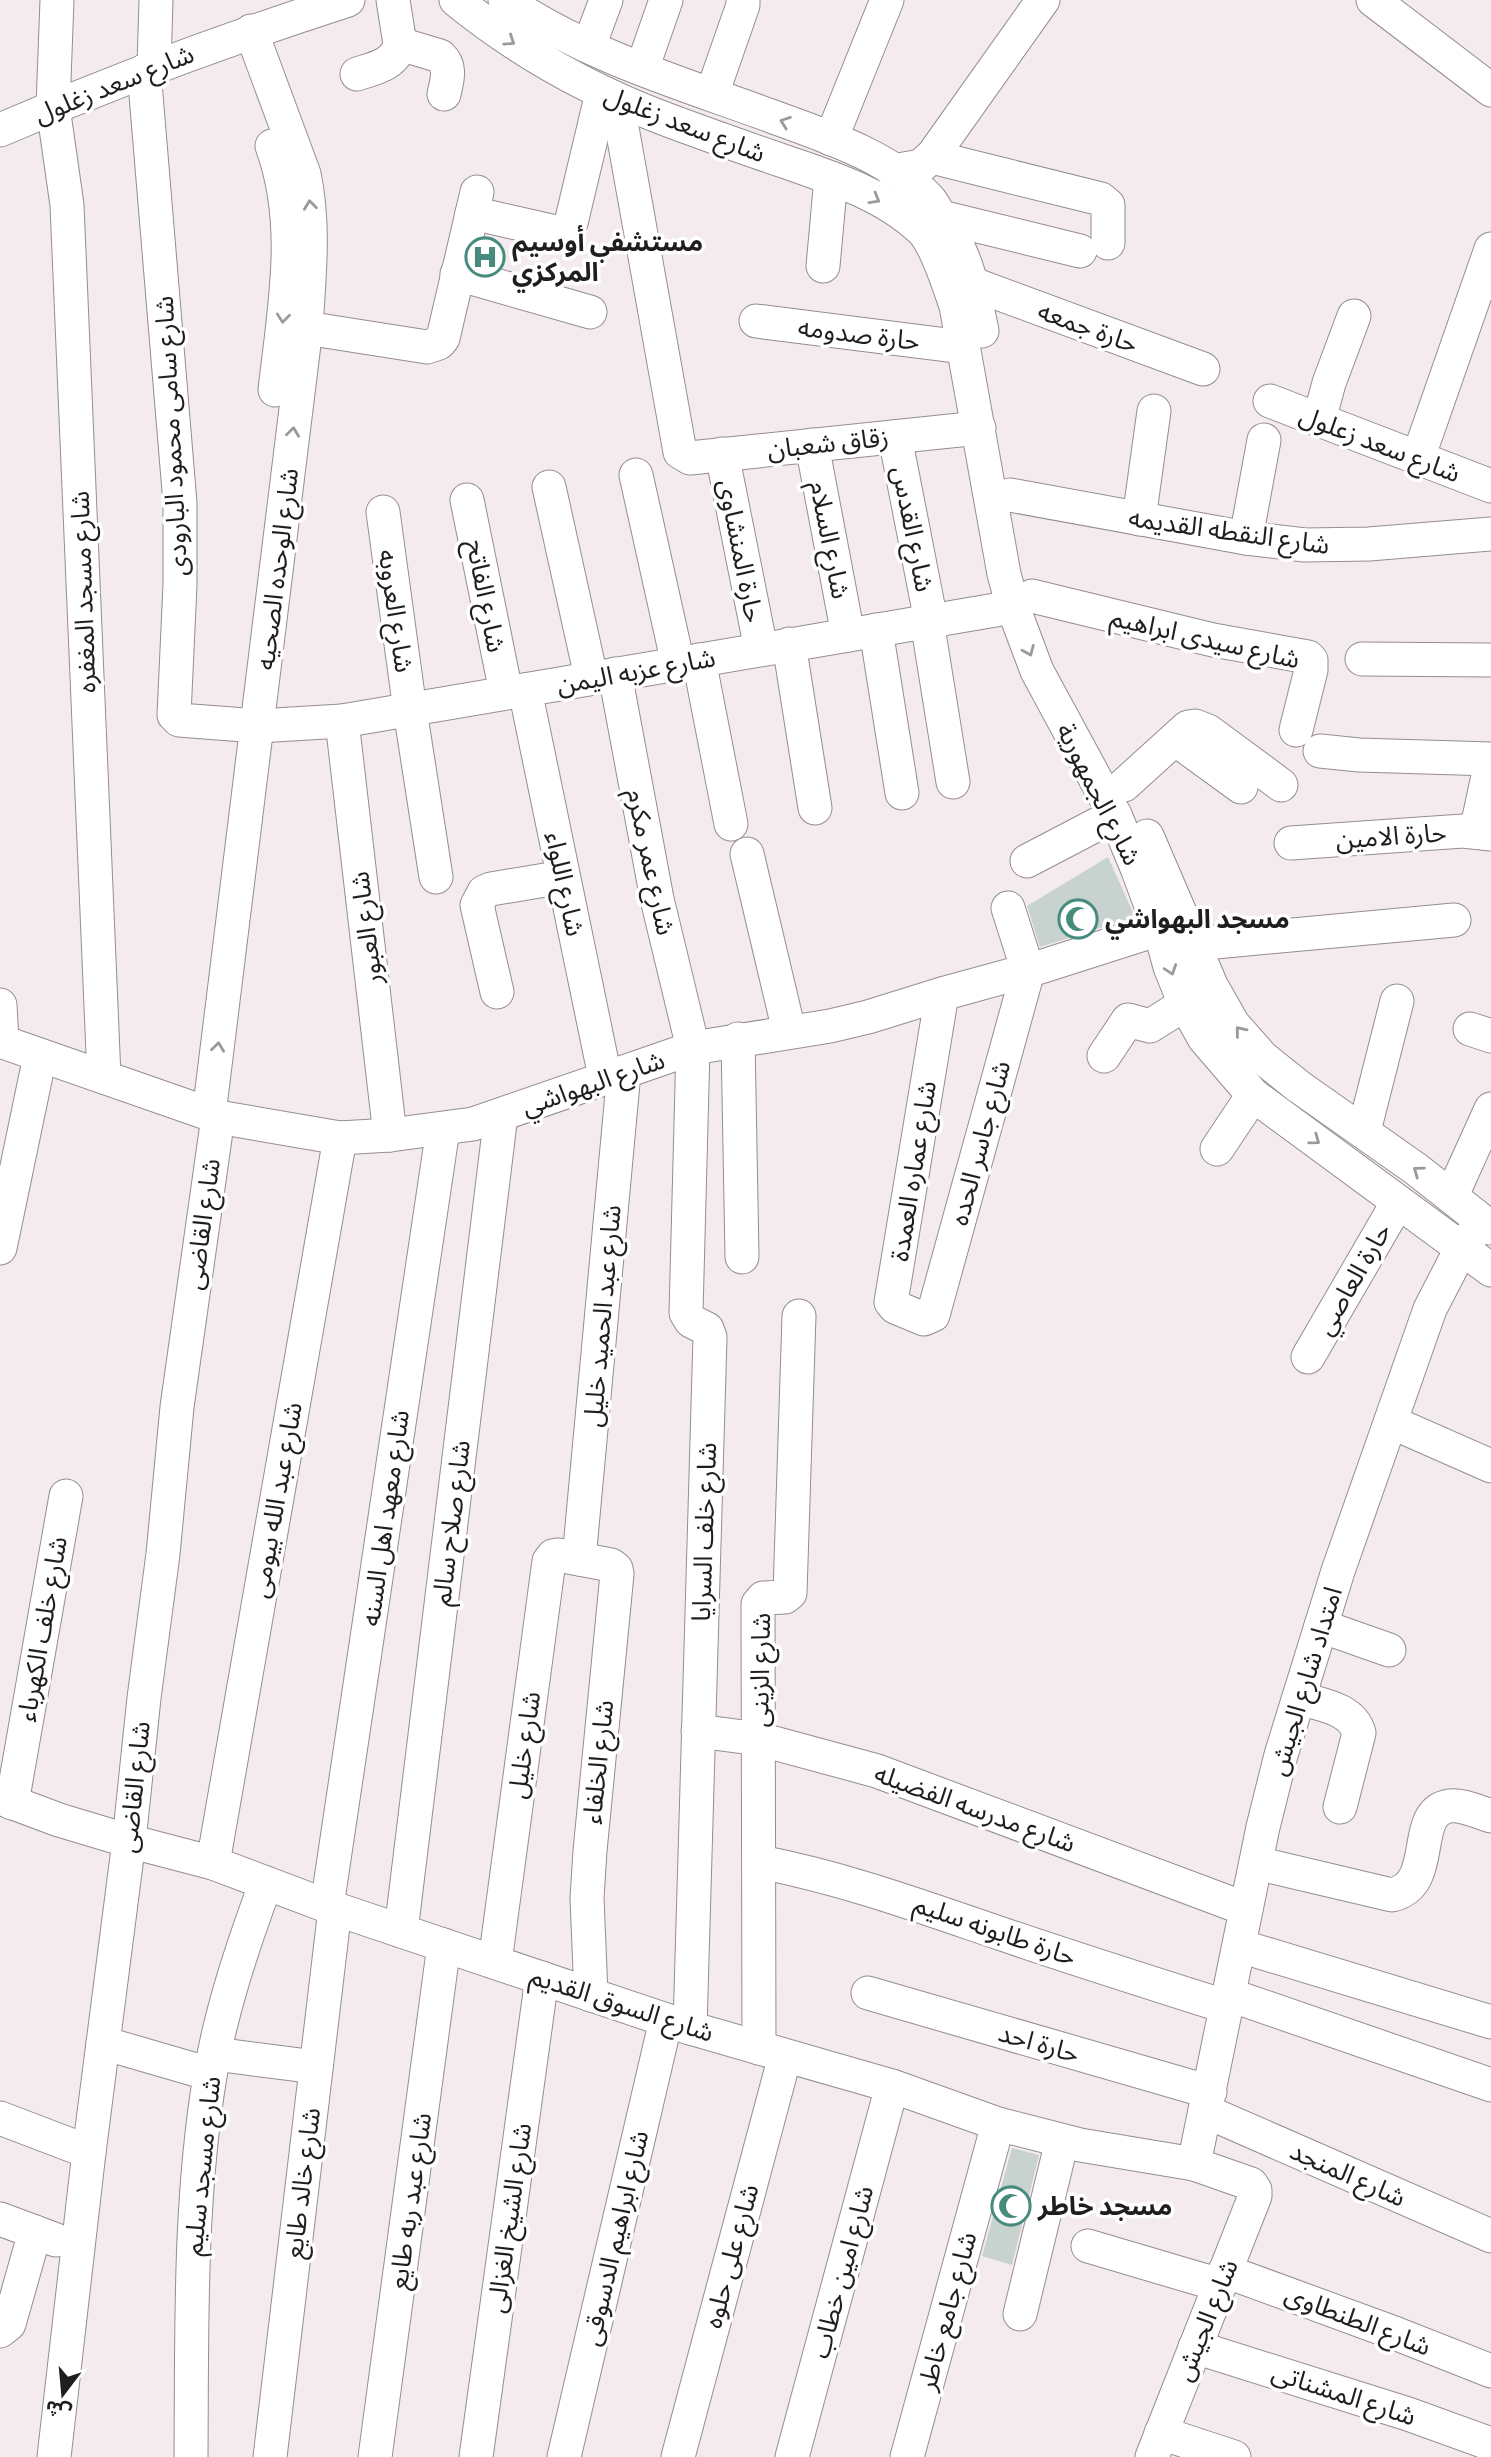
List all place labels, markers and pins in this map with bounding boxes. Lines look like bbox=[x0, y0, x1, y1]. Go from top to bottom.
place label: مستشفي أوسيم المركزي bbox=[512, 225, 703, 293]
hospital icon: مستشفي أوسيم المركزي bbox=[464, 236, 506, 278]
mosque icon: مسجد البهواشي bbox=[1057, 898, 1099, 940]
place label: مسجد البهواشي bbox=[1105, 902, 1290, 940]
mosque icon: مسجد خاطر bbox=[990, 2185, 1032, 2227]
place label: مسجد خاطر bbox=[1037, 2189, 1172, 2222]

